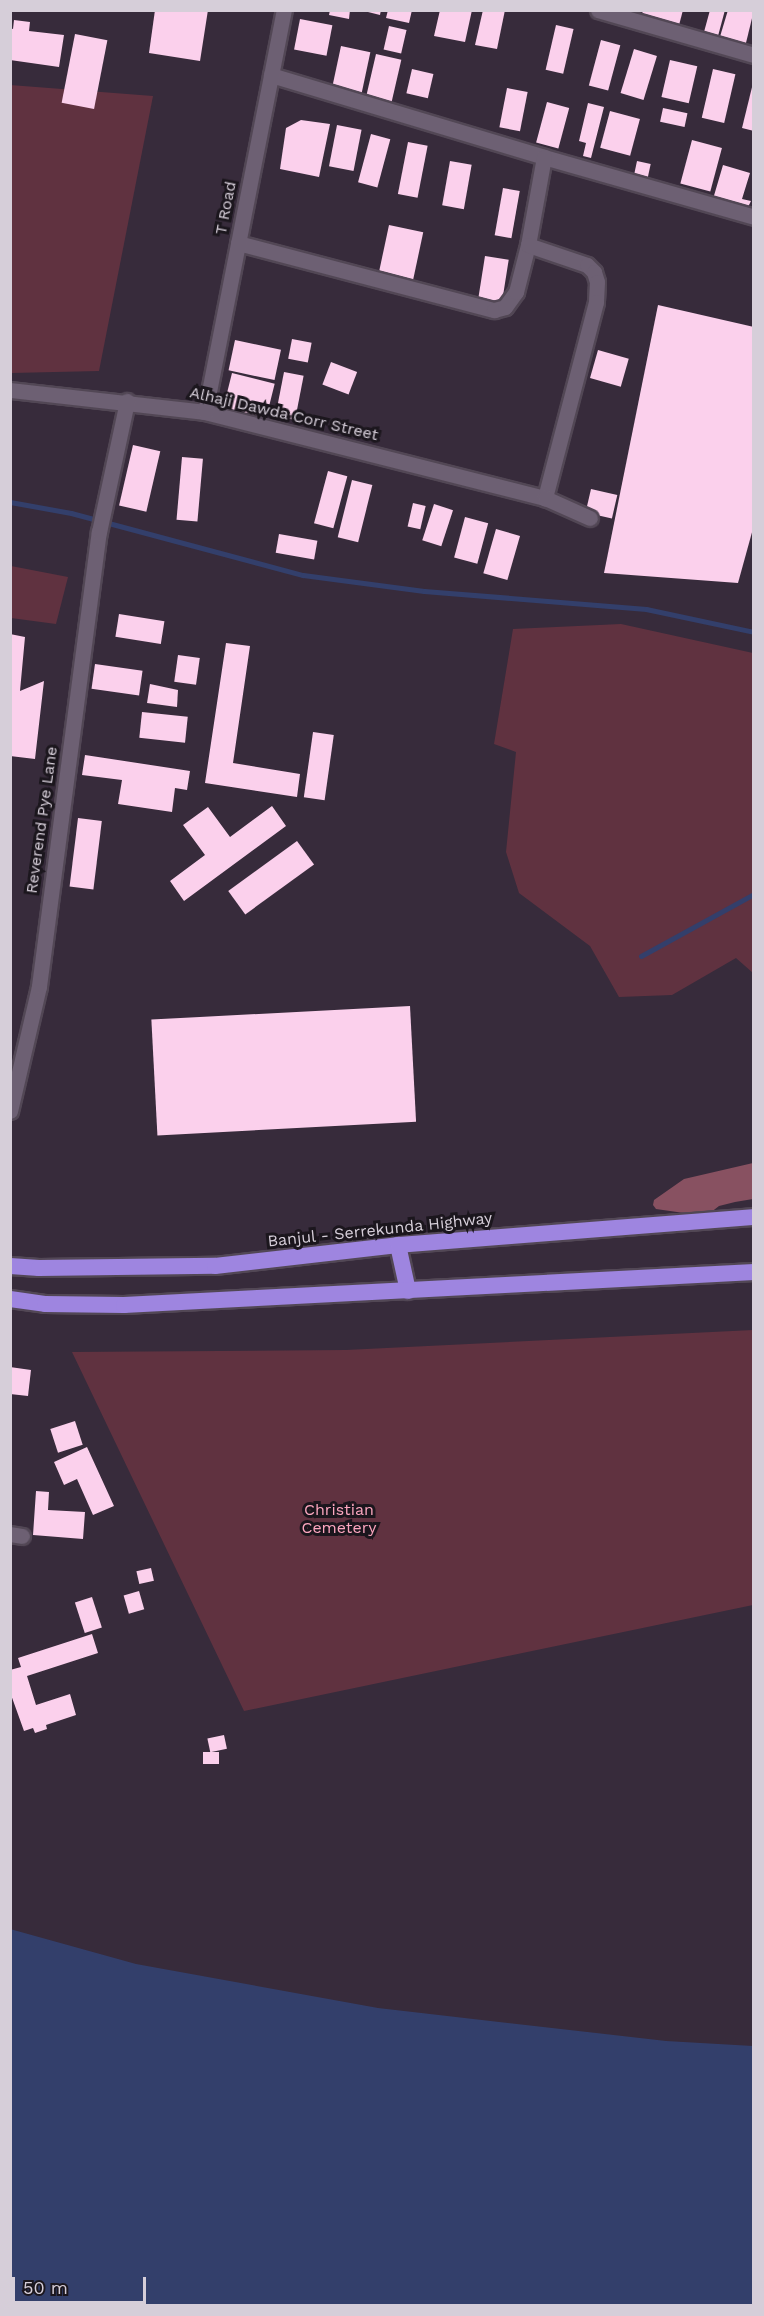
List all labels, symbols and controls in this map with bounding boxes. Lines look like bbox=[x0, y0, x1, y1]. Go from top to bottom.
street label: T Road bbox=[211, 180, 241, 236]
street label: Alhaji Dawda Corr Street bbox=[187, 383, 381, 445]
street label: Reverend Pye Lane bbox=[22, 745, 62, 895]
street label: Banjul - Serrekunda Highway bbox=[266, 1209, 494, 1251]
park label: Christian Cemetery bbox=[301, 1500, 377, 1538]
scale bar bbox=[15, 2265, 148, 2303]
text: 50 m bbox=[23, 2277, 68, 2298]

